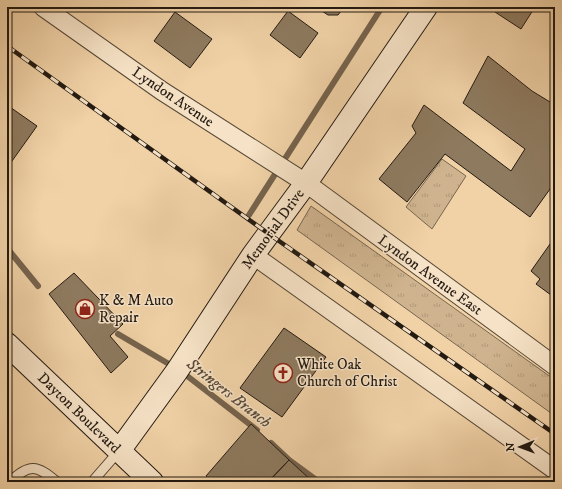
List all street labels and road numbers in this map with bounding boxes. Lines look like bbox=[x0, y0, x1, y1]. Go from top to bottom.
street label: Lyndon Avenue bbox=[128, 63, 218, 131]
street label: Memorial Drive bbox=[237, 185, 309, 273]
street label: Lyndon Avenue East bbox=[374, 231, 486, 319]
street label: Dayton Boulevard bbox=[33, 369, 125, 458]

